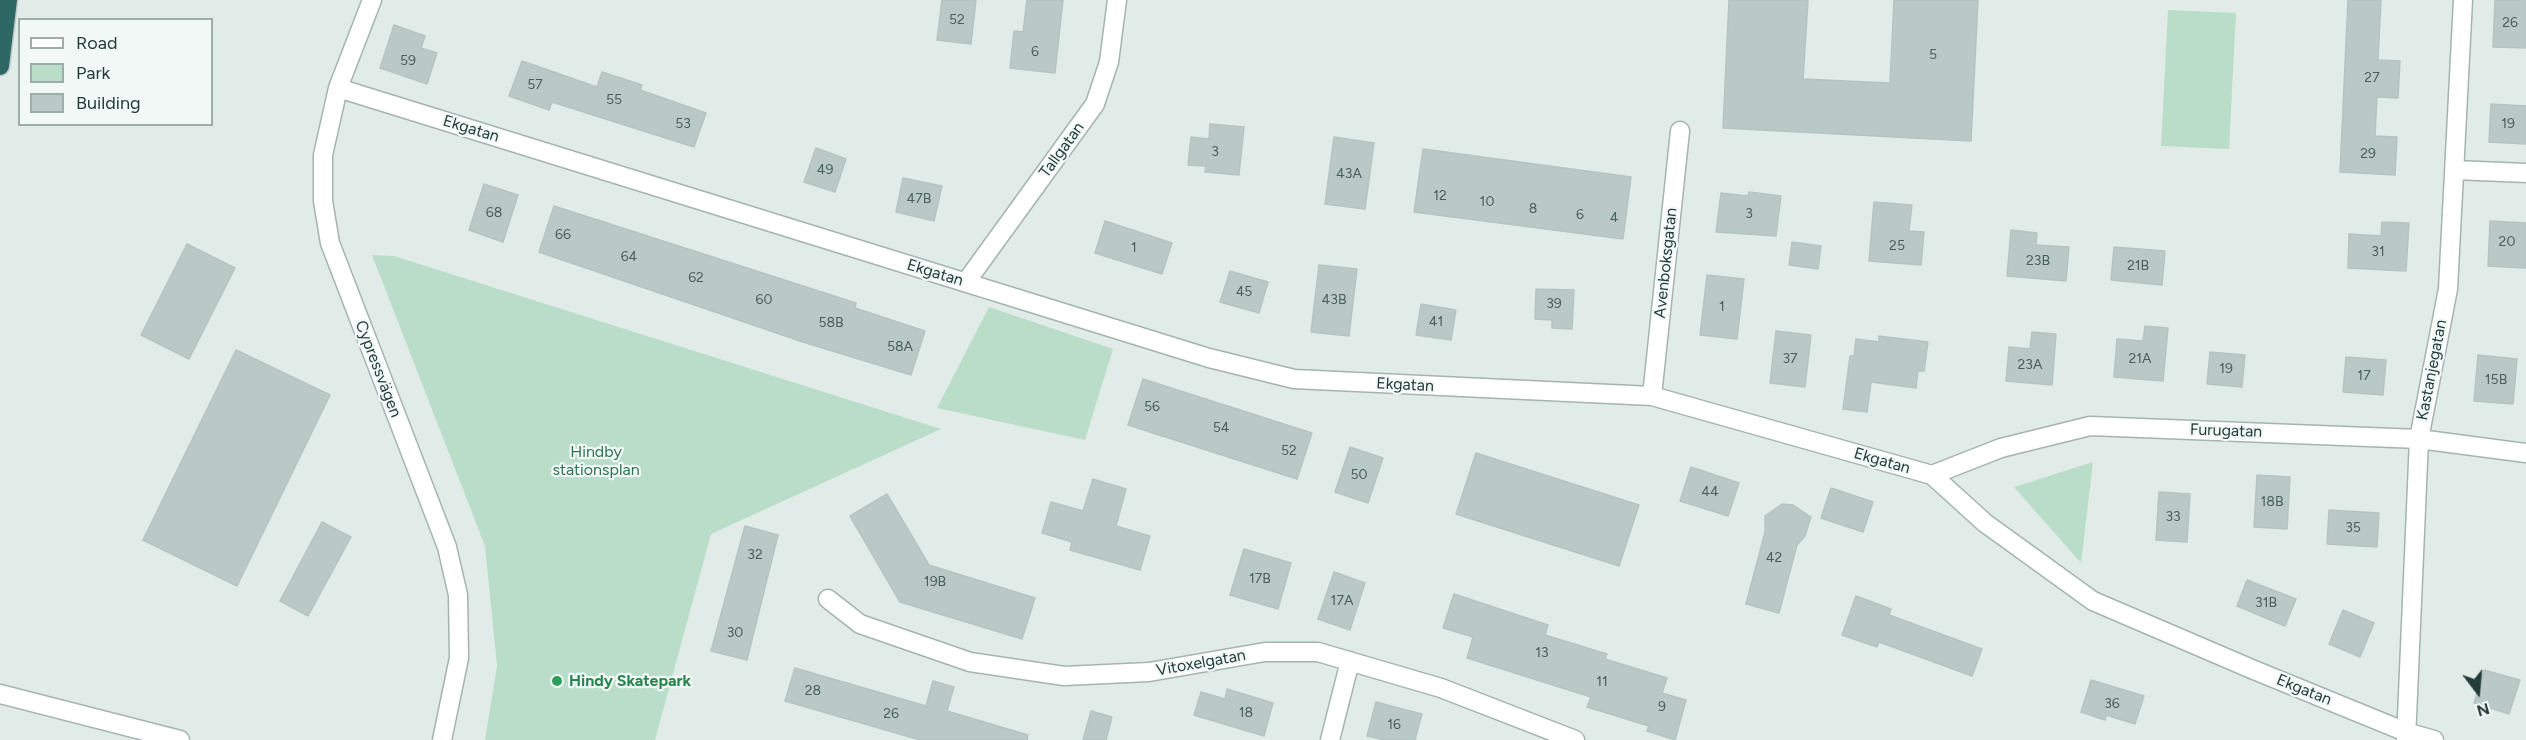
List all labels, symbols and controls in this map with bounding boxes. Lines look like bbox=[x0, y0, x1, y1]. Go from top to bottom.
house number: 52 bbox=[949, 12, 965, 28]
house number: 26 bbox=[2502, 15, 2518, 31]
legend bbox=[18, 18, 213, 126]
text: Road bbox=[76, 32, 117, 54]
house number: 6 bbox=[1031, 44, 1039, 60]
house number: 5 bbox=[1929, 47, 1937, 63]
house number: 59 bbox=[400, 53, 416, 69]
text: Park bbox=[76, 62, 110, 84]
house number: 27 bbox=[2364, 70, 2380, 86]
house number: 57 bbox=[527, 77, 543, 93]
text: Building bbox=[76, 92, 141, 114]
house number: 55 bbox=[606, 92, 622, 108]
street label: Ekgatan bbox=[441, 111, 501, 147]
house number: 53 bbox=[675, 116, 691, 132]
house number: 19 bbox=[2501, 116, 2515, 132]
street label: Tallgatan bbox=[1036, 119, 1088, 181]
house number: 3 bbox=[1211, 144, 1219, 160]
house number: 29 bbox=[2360, 146, 2376, 162]
house number: 49 bbox=[817, 162, 833, 178]
house number: 43A bbox=[1336, 166, 1362, 182]
house number: 12 bbox=[1433, 188, 1447, 204]
house number: 47B bbox=[907, 191, 931, 207]
house number: 10 bbox=[1480, 194, 1494, 210]
house number: 8 bbox=[1529, 201, 1537, 217]
house number: 68 bbox=[486, 205, 502, 221]
house number: 3 bbox=[1745, 206, 1753, 222]
house number: 6 bbox=[1576, 207, 1584, 223]
street label: Avenboksgatan bbox=[1651, 207, 1681, 319]
house number: 4 bbox=[1610, 210, 1618, 226]
house number: 66 bbox=[555, 227, 571, 243]
house number: 20 bbox=[2499, 234, 2515, 250]
house number: 25 bbox=[1889, 238, 1905, 254]
house number: 1 bbox=[1131, 240, 1137, 256]
house number: 31 bbox=[2371, 244, 2385, 260]
house number: 64 bbox=[621, 249, 637, 265]
house number: 23B bbox=[2026, 253, 2050, 269]
street label: Ekgatan bbox=[905, 255, 965, 291]
house number: 21B bbox=[2127, 258, 2149, 274]
house number: 62 bbox=[688, 270, 704, 286]
house number: 45 bbox=[1236, 284, 1252, 300]
house number: 60 bbox=[756, 292, 772, 308]
house number: 43B bbox=[1322, 292, 1346, 308]
house number: 39 bbox=[1546, 296, 1562, 312]
house number: 1 bbox=[1719, 299, 1725, 315]
house number: 41 bbox=[1429, 314, 1443, 330]
house number: 58B bbox=[818, 315, 844, 331]
street label: Cypressvägen bbox=[351, 318, 405, 420]
street label: Kastanjegatan bbox=[2413, 318, 2451, 422]
house number: 58A bbox=[887, 339, 913, 355]
house number: 37 bbox=[1782, 351, 1798, 367]
house number: 21A bbox=[2128, 351, 2152, 367]
house number: 23A bbox=[2018, 357, 2042, 373]
house number: 19 bbox=[2219, 361, 2233, 377]
house number: 17 bbox=[2357, 368, 2371, 384]
house number: 15B bbox=[2485, 372, 2507, 388]
street label: Ekgatan bbox=[1376, 374, 1434, 396]
house number: 56 bbox=[1144, 399, 1160, 415]
house number: 54 bbox=[1213, 420, 1229, 436]
street label: Furugatan bbox=[2189, 420, 2263, 442]
park label: Hindby stationsplan bbox=[552, 442, 640, 480]
house number: 52 bbox=[1281, 443, 1297, 459]
street label: Ekgatan bbox=[1852, 444, 1912, 478]
house number: 50 bbox=[1350, 467, 1368, 483]
house number: 44 bbox=[1701, 484, 1719, 500]
house number: 18B bbox=[2261, 494, 2283, 510]
house number: 33 bbox=[2165, 509, 2181, 525]
house number: 35 bbox=[2345, 520, 2361, 536]
house number: 32 bbox=[747, 547, 763, 563]
house number: 42 bbox=[1766, 550, 1782, 566]
house number: 17B bbox=[1249, 571, 1271, 587]
house number: 19B bbox=[924, 574, 946, 590]
house number: 17A bbox=[1331, 593, 1353, 609]
house number: 31B bbox=[2255, 595, 2277, 611]
house number: 30 bbox=[727, 625, 743, 641]
house number: 13 bbox=[1535, 645, 1549, 661]
street label: Vitoxelgatan bbox=[1155, 646, 1247, 680]
north arrow bbox=[2448, 662, 2508, 722]
street label: Ekgatan bbox=[2274, 670, 2334, 710]
place label: Hindy Skatepark bbox=[569, 671, 691, 691]
marker: Hindy Skatepark bbox=[550, 674, 564, 688]
house number: 11 bbox=[1596, 674, 1608, 690]
house number: 28 bbox=[805, 683, 821, 699]
house number: 36 bbox=[2104, 696, 2120, 712]
house number: 9 bbox=[1658, 699, 1666, 715]
text: N bbox=[2475, 699, 2492, 721]
house number: 18 bbox=[1239, 705, 1253, 721]
house number: 26 bbox=[883, 706, 899, 722]
house number: 16 bbox=[1387, 717, 1401, 733]

